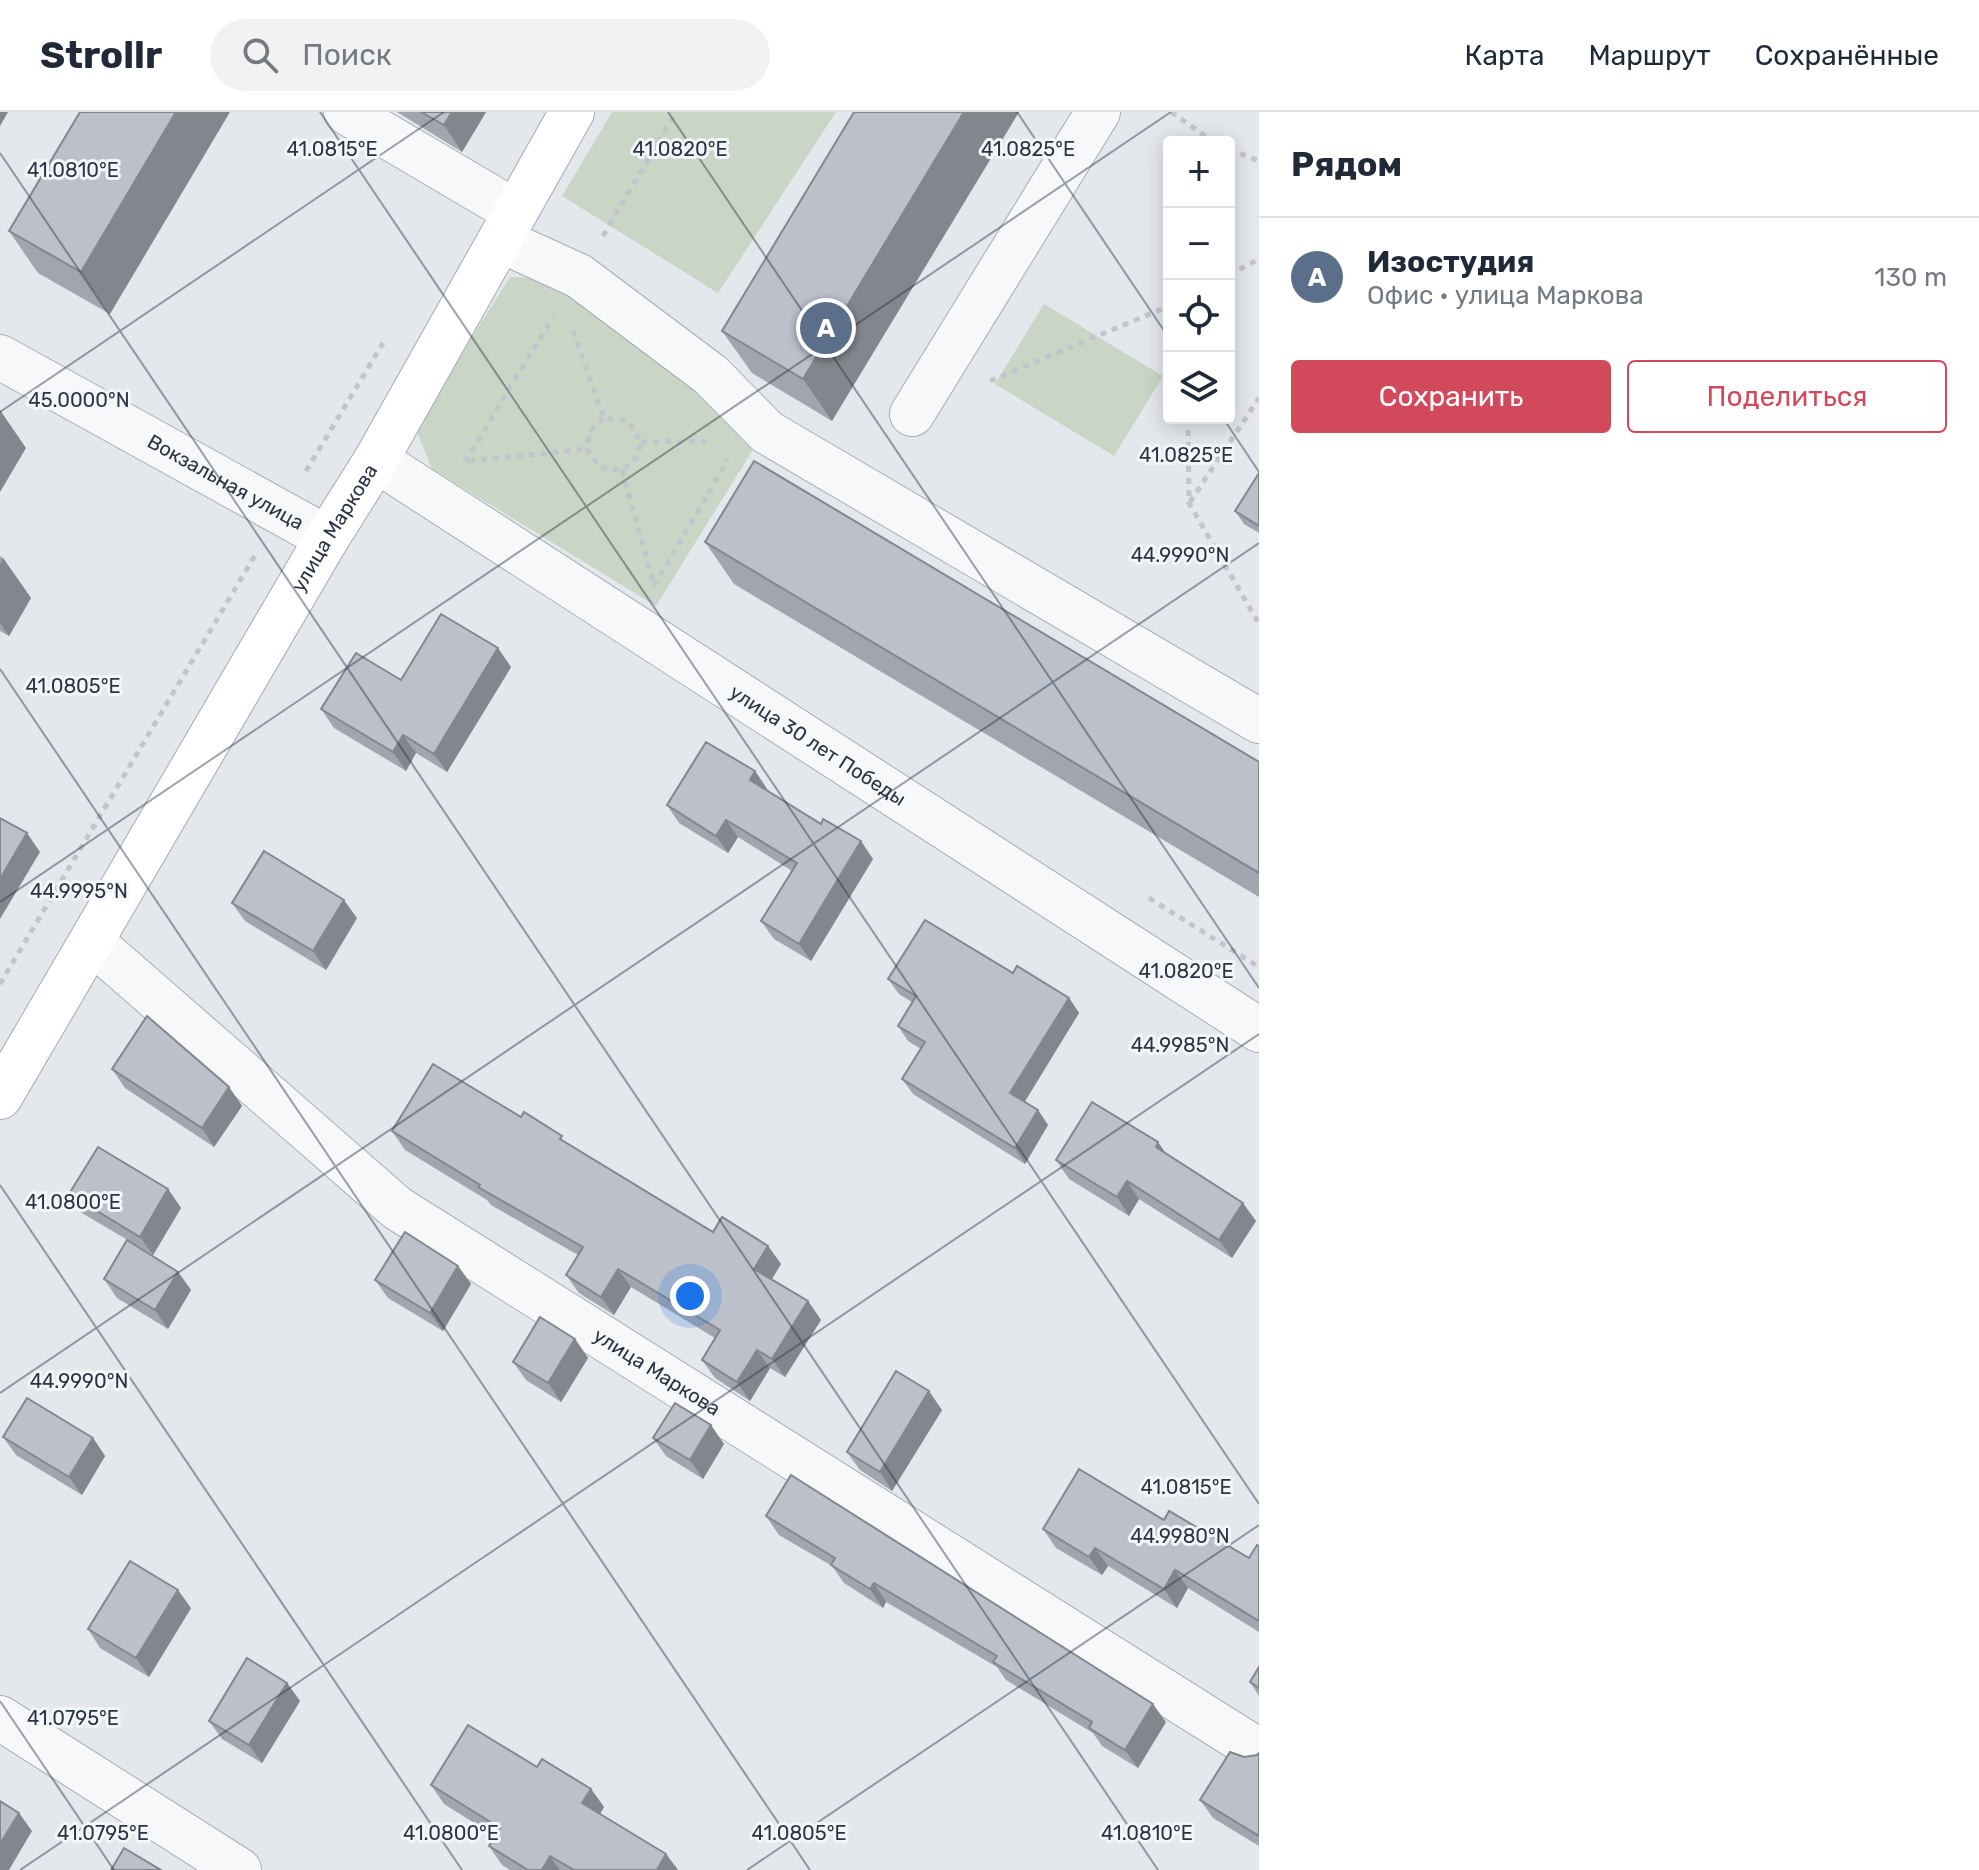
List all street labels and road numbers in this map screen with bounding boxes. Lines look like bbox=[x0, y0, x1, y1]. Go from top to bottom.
street label: Вокзальная улица bbox=[143, 429, 308, 535]
street label: улица Маркова bbox=[286, 460, 382, 596]
street label: улица 30 лет Победы bbox=[725, 680, 910, 811]
street label: улица Маркова bbox=[589, 1323, 725, 1421]

